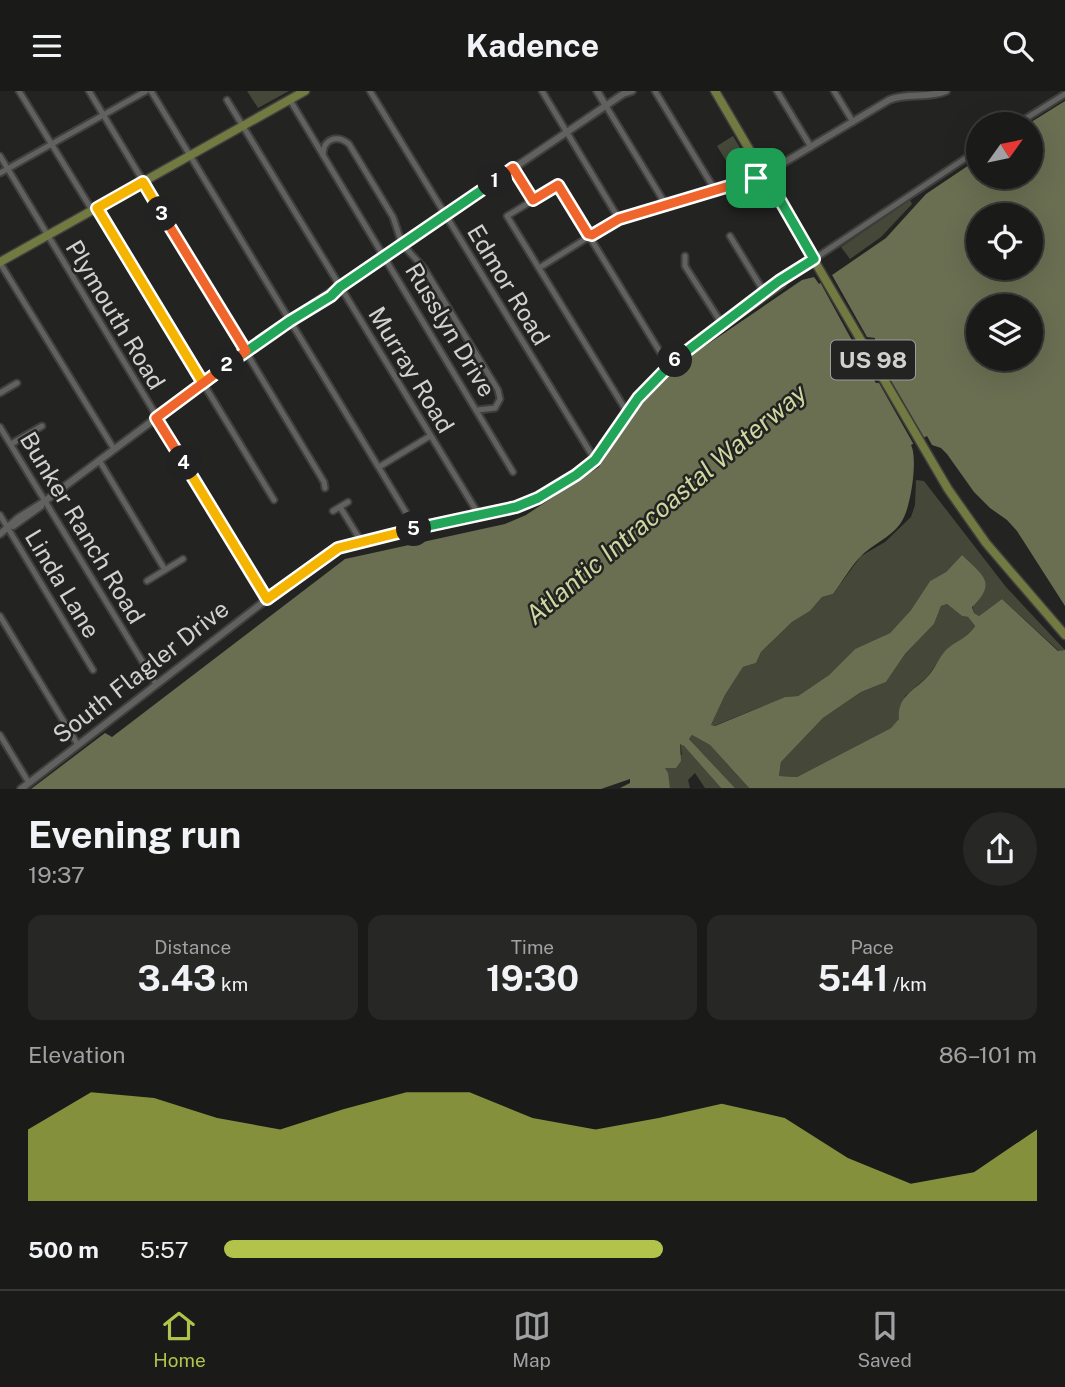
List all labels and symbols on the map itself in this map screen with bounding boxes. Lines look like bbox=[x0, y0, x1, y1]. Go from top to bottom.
north arrow bbox=[966, 112, 1043, 189]
pin bbox=[726, 148, 786, 208]
pin: 1 bbox=[477, 163, 512, 199]
pin: 3 bbox=[144, 197, 180, 231]
street label: Edmor Road bbox=[462, 219, 556, 350]
street label: Plymouth Road bbox=[60, 235, 171, 394]
street label: Russlyn Drive bbox=[400, 258, 502, 401]
street label: Murray Road bbox=[363, 301, 460, 438]
road number: US 98 bbox=[831, 341, 915, 379]
pin: 6 bbox=[658, 343, 692, 377]
pin: 2 bbox=[210, 347, 244, 383]
water label: Atlantic Intracoastal Waterway bbox=[519, 377, 813, 630]
street label: Bunker Ranch Road bbox=[15, 427, 151, 628]
pin: 4 bbox=[166, 445, 202, 481]
pin: 5 bbox=[396, 511, 432, 547]
street label: Linda Lane bbox=[20, 524, 106, 643]
street label: South Flagler Drive bbox=[47, 594, 234, 748]

